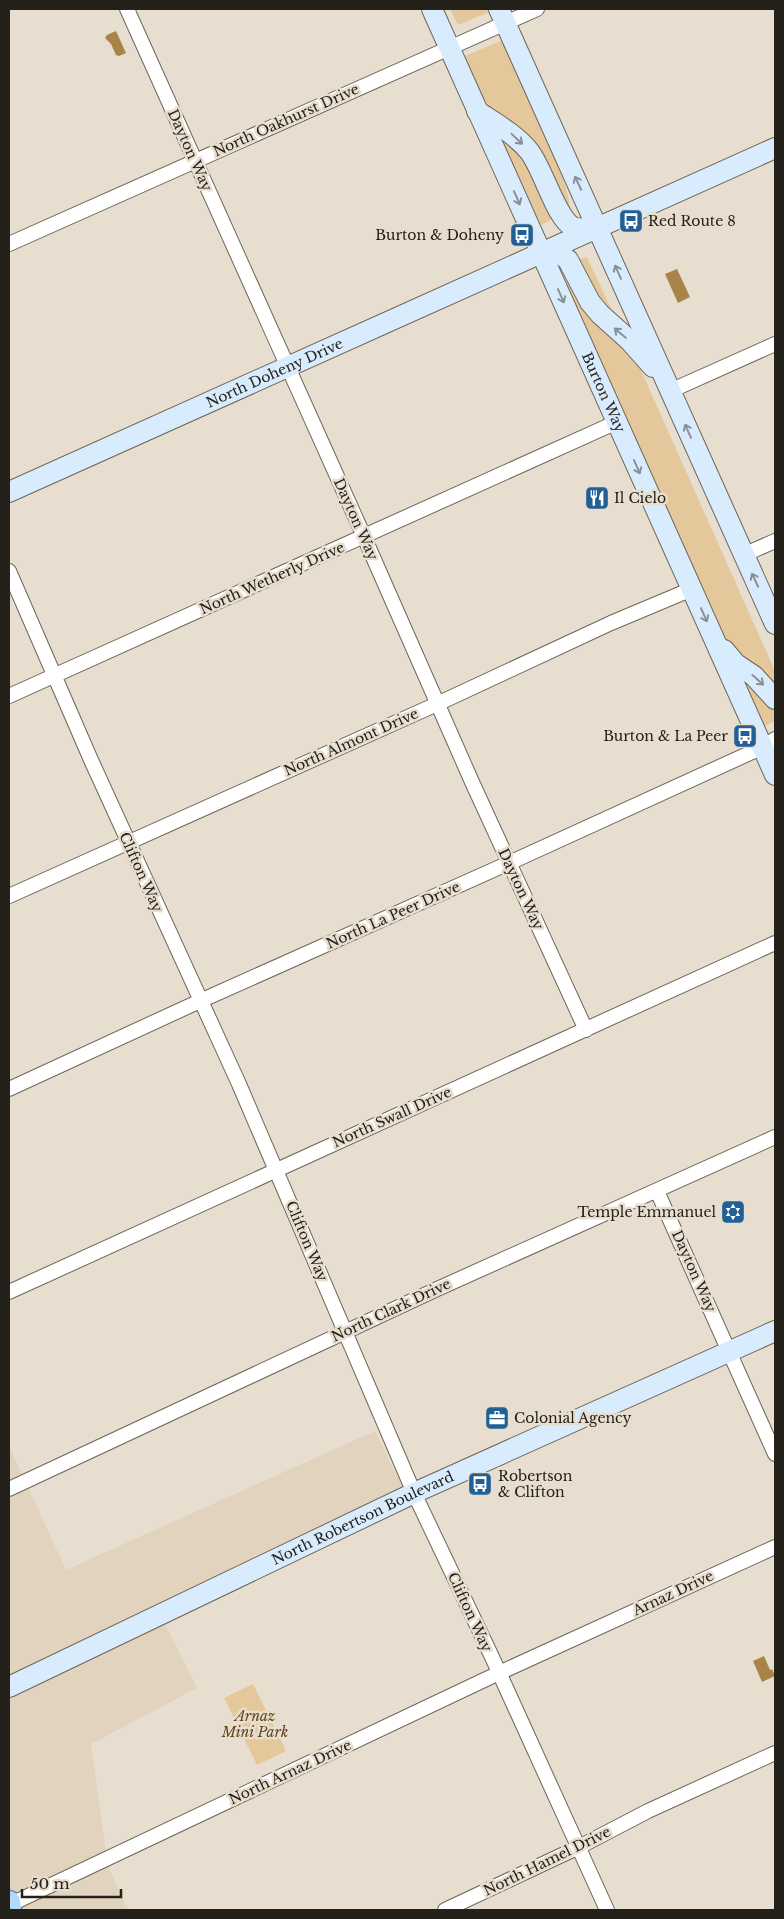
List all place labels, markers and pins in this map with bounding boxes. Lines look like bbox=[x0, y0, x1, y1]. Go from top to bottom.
bus stop icon: Red Route 8 bbox=[618, 208, 644, 234]
place label: Red Route 8 bbox=[648, 212, 736, 230]
bus stop icon: Burton & Doheny bbox=[509, 222, 535, 248]
place label: Burton & Doheny bbox=[375, 226, 504, 244]
restaurant icon: Il Cielo bbox=[584, 485, 610, 511]
place label: Il Cielo bbox=[614, 489, 666, 507]
bus stop icon: Burton & La Peer bbox=[732, 723, 758, 749]
place label: Burton & La Peer bbox=[603, 727, 728, 745]
synagogue icon: Temple Emmanuel bbox=[720, 1199, 746, 1225]
place label: Temple Emmanuel bbox=[578, 1203, 716, 1221]
office icon: Colonial Agency bbox=[484, 1405, 510, 1431]
place label: Colonial Agency bbox=[514, 1409, 632, 1427]
place label: Robertson & Clifton bbox=[498, 1467, 573, 1501]
bus stop icon: Robertson & Clifton bbox=[467, 1471, 493, 1497]

